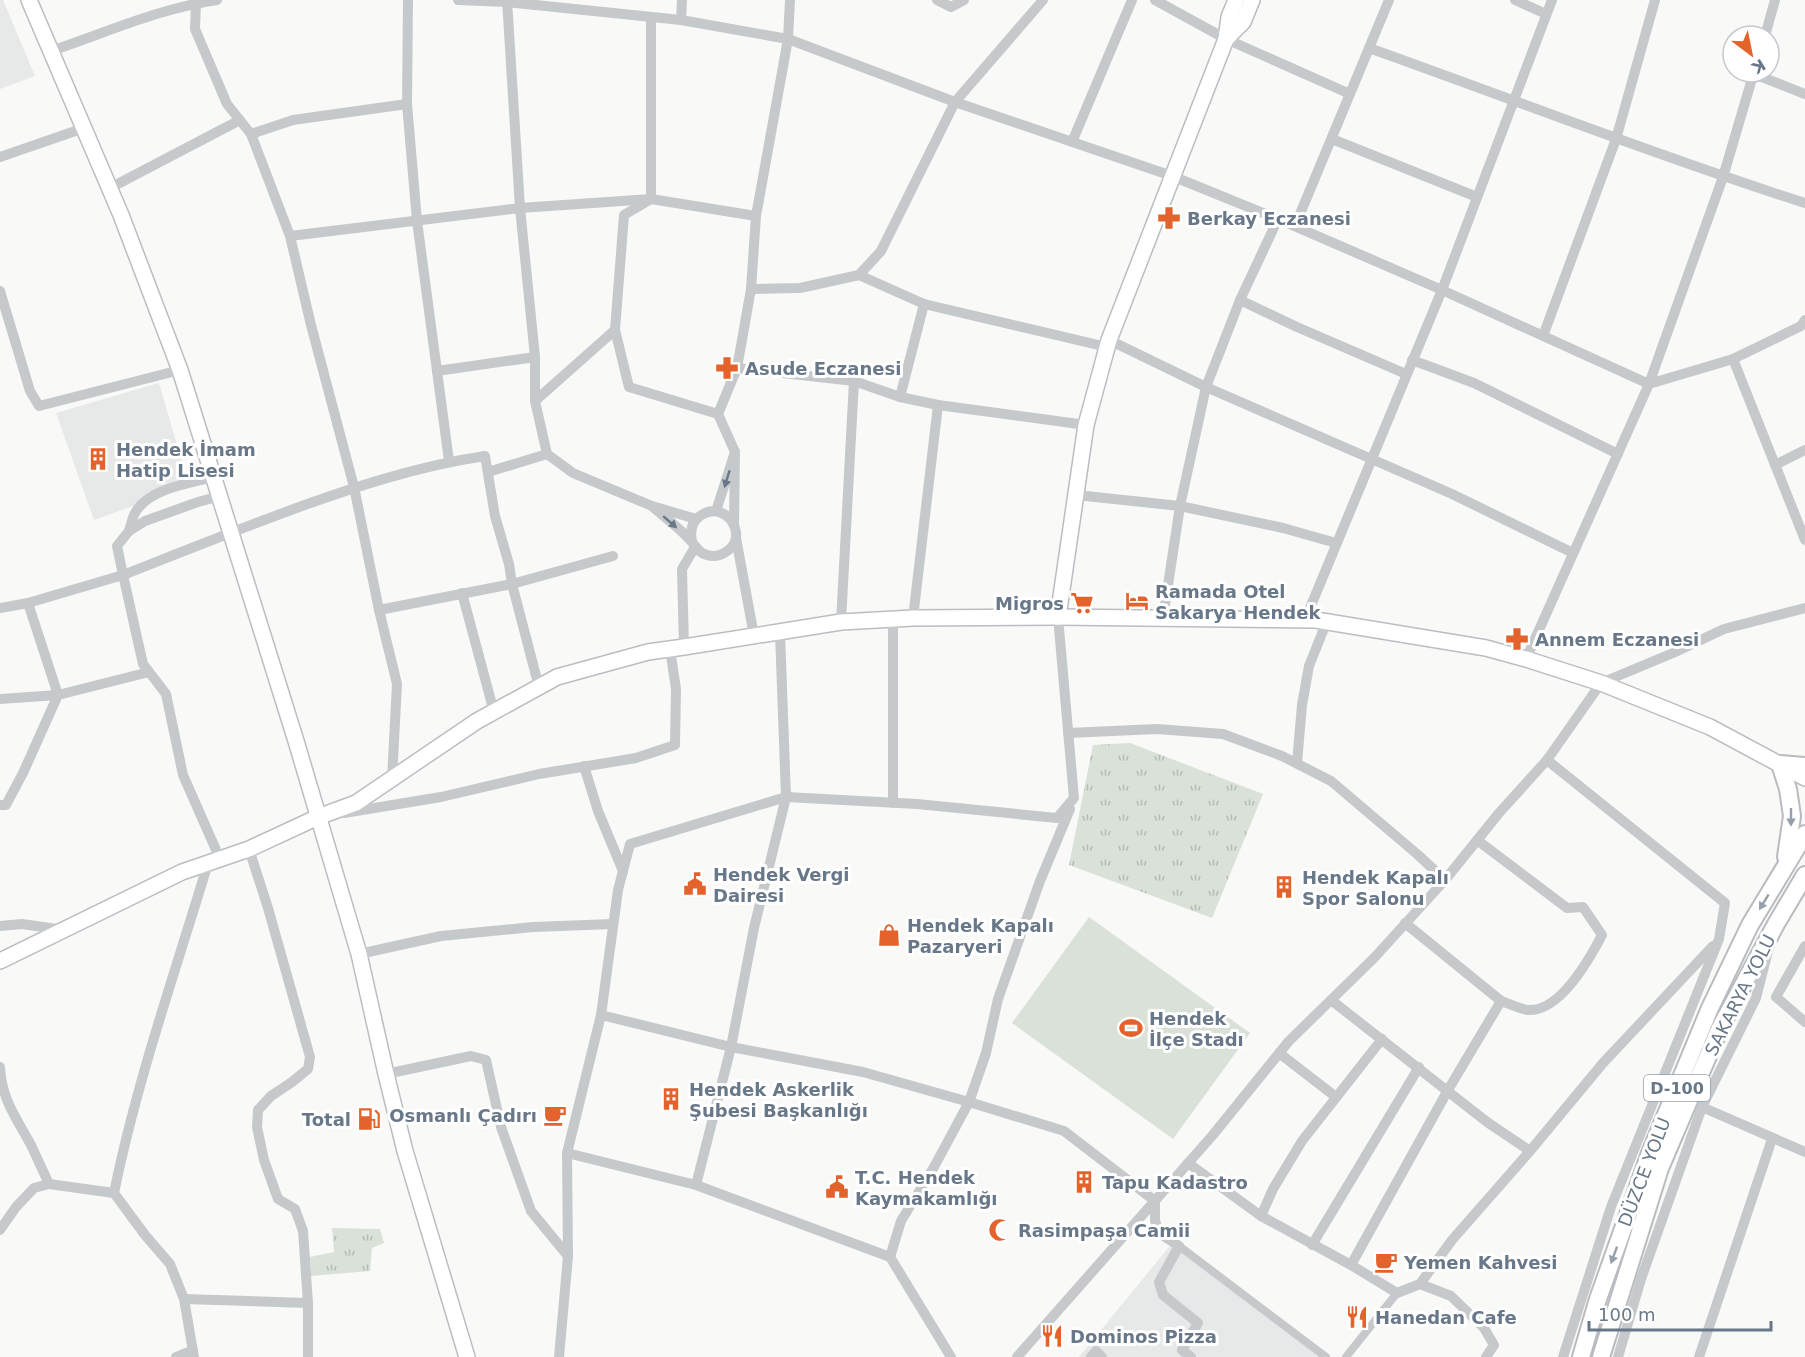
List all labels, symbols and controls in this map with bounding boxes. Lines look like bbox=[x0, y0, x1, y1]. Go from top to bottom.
north arrow bbox=[1721, 24, 1781, 84]
text: K bbox=[1748, 55, 1769, 78]
pharmacy icon: Berkay Eczanesi bbox=[1156, 205, 1182, 231]
place label: Berkay Eczanesi bbox=[1187, 208, 1351, 229]
pharmacy icon: Asude Eczanesi bbox=[714, 355, 740, 381]
place label: Asude Eczanesi bbox=[745, 358, 901, 379]
place label: Hendek İmam Hatip Lisesi bbox=[116, 439, 256, 481]
building icon: Hendek İmam Hatip Lisesi bbox=[85, 446, 111, 472]
one-way arrow bbox=[722, 470, 731, 488]
one-way arrow bbox=[662, 515, 677, 528]
place label: Ramada Otel Sakarya Hendek bbox=[1155, 581, 1321, 623]
hotel icon: Ramada Otel Sakarya Hendek bbox=[1124, 588, 1150, 614]
supermarket icon: Migros bbox=[1069, 590, 1095, 616]
place label: Migros bbox=[995, 593, 1064, 614]
pharmacy icon: Annem Eczanesi bbox=[1504, 626, 1530, 652]
place label: Annem Eczanesi bbox=[1535, 629, 1699, 650]
one-way arrow bbox=[1786, 807, 1796, 826]
place label: Hendek Vergi Dairesi bbox=[713, 864, 850, 906]
place label: Hendek Kapalı Spor Salonu bbox=[1302, 867, 1449, 909]
public building icon: Hendek Vergi Dairesi bbox=[682, 871, 708, 897]
building icon: Hendek Kapalı Spor Salonu bbox=[1271, 874, 1297, 900]
one-way arrow bbox=[1759, 894, 1769, 911]
place label: Hendek Kapalı Pazaryeri bbox=[907, 915, 1054, 957]
shop icon: Hendek Kapalı Pazaryeri bbox=[876, 922, 902, 948]
street label: SAKARYA YOLU bbox=[1700, 931, 1780, 1059]
place label: Hendek İlçe Stadı bbox=[1149, 1008, 1244, 1050]
sports icon: Hendek İlçe Stadı bbox=[1118, 1015, 1144, 1041]
road number: D-100 bbox=[1644, 1075, 1710, 1101]
place label: Hendek Askerlik Şubesi Başkanlığı bbox=[689, 1079, 868, 1121]
building icon: Hendek Askerlik Şubesi Başkanlığı bbox=[658, 1086, 684, 1112]
cafe icon: Osmanlı Çadırı bbox=[542, 1102, 568, 1128]
place label: Osmanlı Çadırı bbox=[389, 1105, 537, 1126]
fuel station icon: Total bbox=[356, 1106, 382, 1132]
place label: Total bbox=[302, 1109, 351, 1130]
street label: DÜZCE YOLU bbox=[1614, 1114, 1674, 1230]
place label: T.C. Hendek Kaymakamlığı bbox=[855, 1167, 997, 1209]
building icon: Tapu Kadastro bbox=[1071, 1169, 1097, 1195]
place label: Tapu Kadastro bbox=[1102, 1172, 1248, 1193]
public building icon: T.C. Hendek Kaymakamlığı bbox=[824, 1174, 850, 1200]
mosque icon: Rasimpaşa Camii bbox=[987, 1217, 1013, 1243]
place label: Rasimpaşa Camii bbox=[1018, 1220, 1190, 1241]
one-way arrow bbox=[1608, 1246, 1618, 1264]
cafe icon: Yemen Kahvesi bbox=[1373, 1249, 1399, 1275]
place label: Yemen Kahvesi bbox=[1403, 1252, 1557, 1273]
scale bar bbox=[1589, 1294, 1770, 1332]
restaurant icon: Hanedan Cafe bbox=[1344, 1304, 1370, 1330]
text: 100 m bbox=[1598, 1304, 1656, 1325]
place label: Hanedan Cafe bbox=[1375, 1307, 1517, 1328]
restaurant icon: Dominos Pizza bbox=[1039, 1323, 1065, 1349]
place label: Dominos Pizza bbox=[1070, 1326, 1217, 1347]

